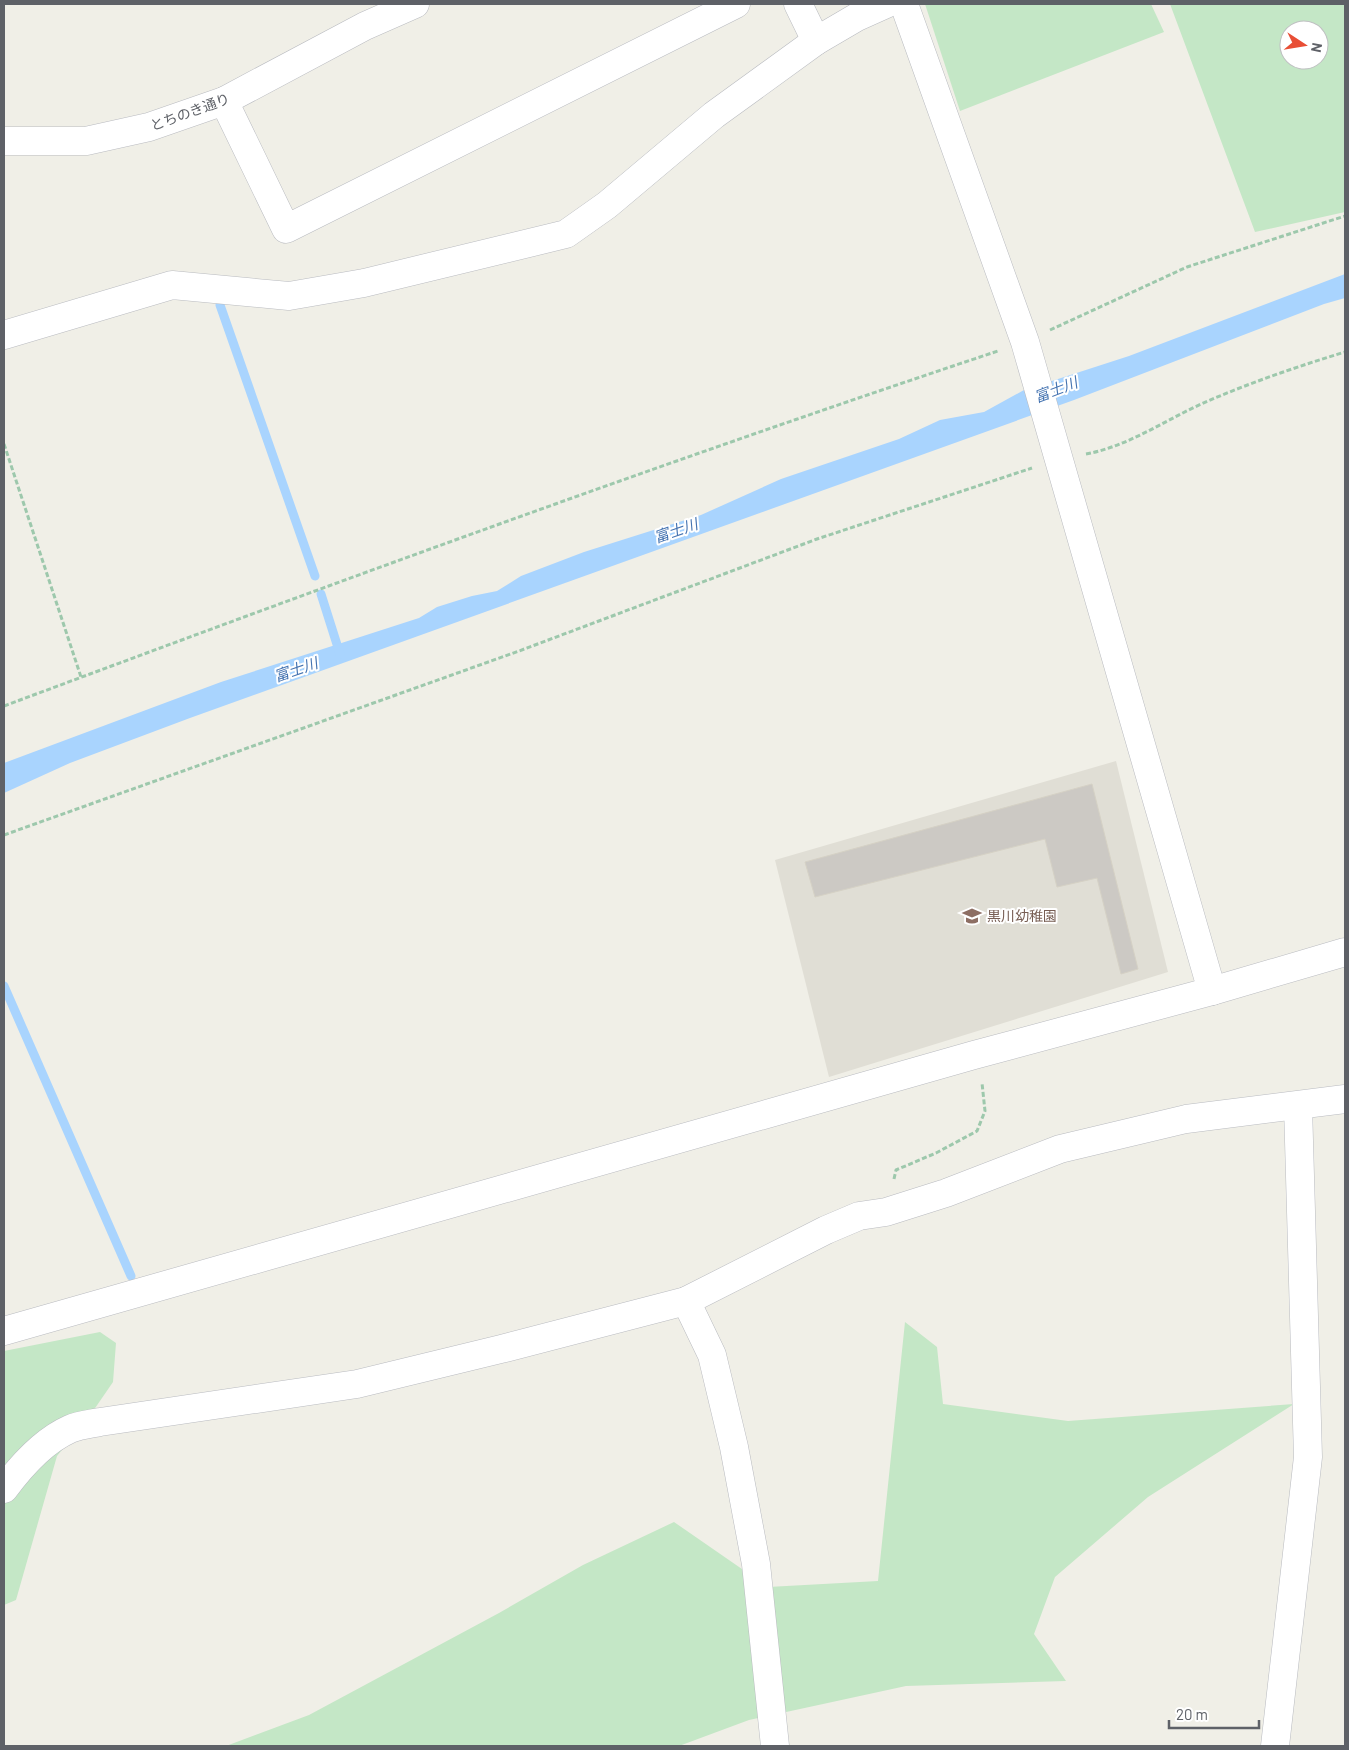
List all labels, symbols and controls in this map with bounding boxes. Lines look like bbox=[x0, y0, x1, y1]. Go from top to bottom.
north arrow bbox=[1279, 20, 1329, 70]
text: N bbox=[1308, 41, 1326, 54]
street label: とちのき通り bbox=[148, 89, 232, 134]
water label: 富士川 bbox=[1031, 372, 1082, 406]
water label: 富士川 bbox=[651, 514, 702, 546]
water label: 富士川 bbox=[271, 653, 322, 685]
school or university icon: 黒川幼稚園 bbox=[961, 905, 983, 927]
place label: 黒川幼稚園 bbox=[987, 907, 1057, 924]
scale bar bbox=[1169, 1698, 1259, 1730]
text: 20 m bbox=[1176, 1705, 1208, 1723]

